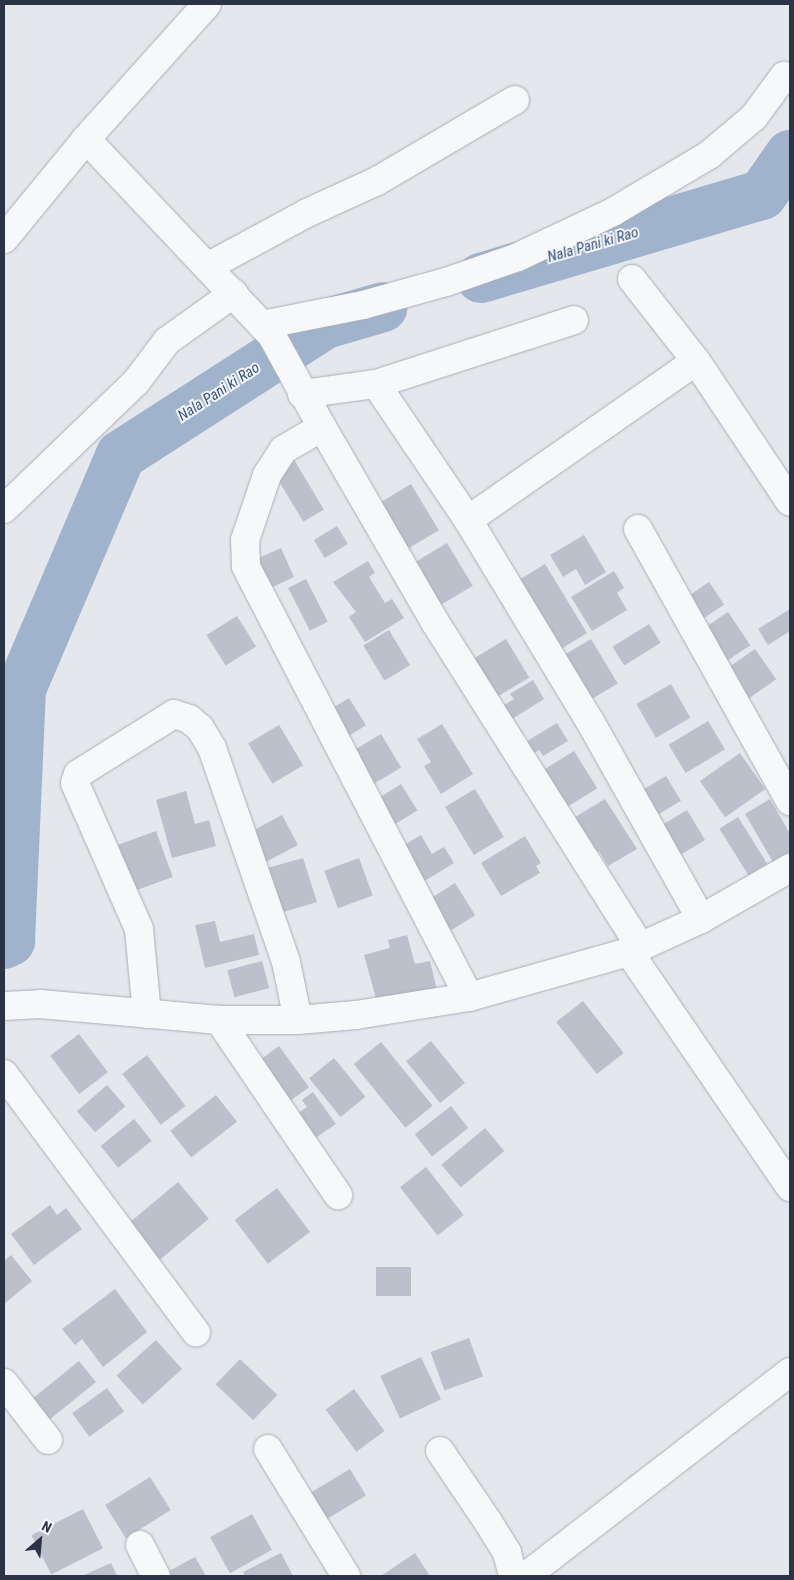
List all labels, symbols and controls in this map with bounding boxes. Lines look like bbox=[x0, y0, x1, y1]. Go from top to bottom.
water label: Nala Pani ki Rao bbox=[545, 223, 641, 267]
water label: Nala Pani ki Rao bbox=[175, 359, 263, 425]
north arrow bbox=[15, 1515, 65, 1565]
text: N bbox=[39, 1518, 54, 1536]

